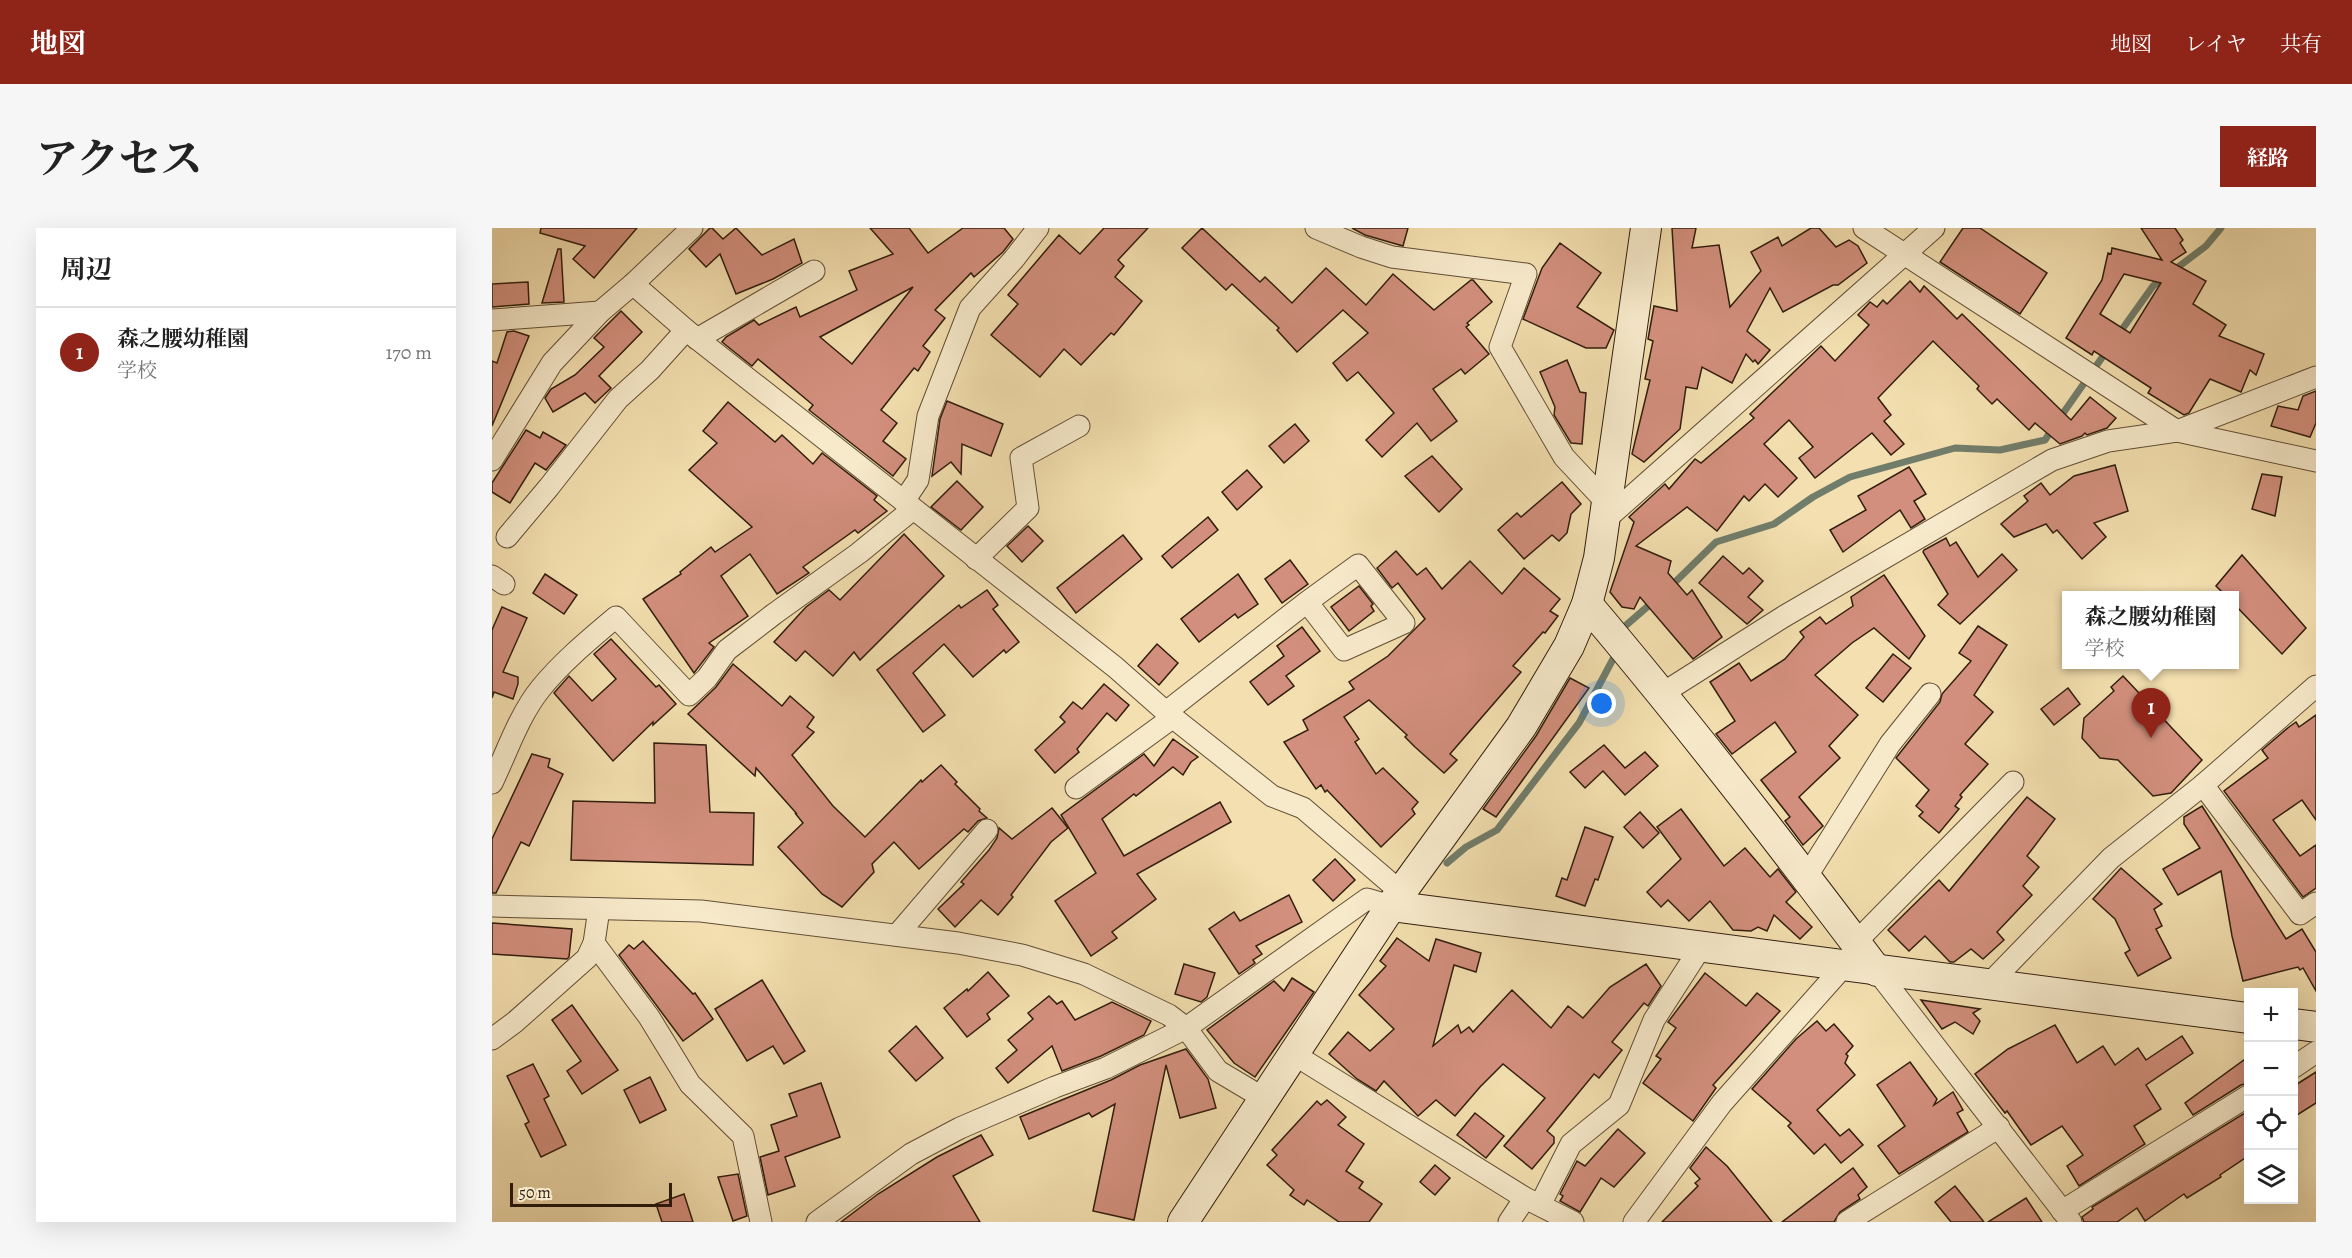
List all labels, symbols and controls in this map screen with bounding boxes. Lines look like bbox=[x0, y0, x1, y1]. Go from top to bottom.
text: 地図 bbox=[30, 25, 86, 63]
text: 地図 bbox=[2110, 30, 2152, 58]
text: レイヤ bbox=[2185, 30, 2247, 58]
text: 共有 bbox=[2280, 30, 2322, 58]
button: 経路 bbox=[2220, 126, 2316, 187]
text: アクセス bbox=[36, 130, 203, 187]
text: 周辺 bbox=[60, 252, 112, 287]
text: 森之腰幼稚園 bbox=[117, 324, 249, 354]
text: 1 bbox=[76, 339, 83, 366]
text: 170 m bbox=[386, 339, 432, 366]
text: 学校 bbox=[117, 357, 157, 384]
popup bbox=[2062, 591, 2239, 669]
text: 森之腰幼稚園 bbox=[2084, 602, 2217, 632]
text: 学校 bbox=[2084, 635, 2124, 662]
pin: 1 bbox=[2132, 688, 2170, 738]
your location bbox=[1587, 689, 1616, 718]
map controls bbox=[2244, 988, 2298, 1204]
button: + bbox=[2244, 988, 2298, 1042]
button: − bbox=[2244, 1042, 2298, 1096]
button: locate bbox=[2244, 1096, 2298, 1150]
button: layers bbox=[2244, 1150, 2298, 1204]
scale bar bbox=[510, 1180, 672, 1208]
text: 50 m bbox=[519, 1182, 551, 1204]

